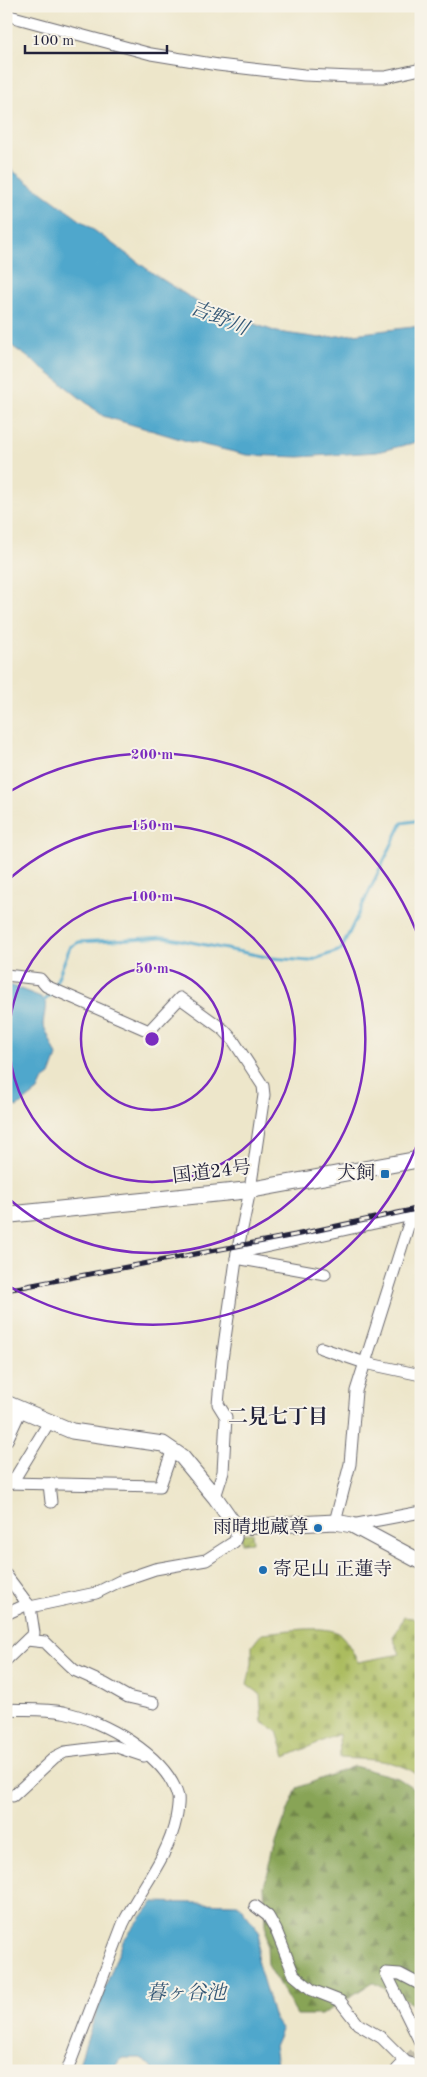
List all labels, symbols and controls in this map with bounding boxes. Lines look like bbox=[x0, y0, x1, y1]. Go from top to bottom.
scale bar bbox=[25, 22, 168, 54]
text: 100 m bbox=[32, 34, 74, 49]
water label: 吉野川 bbox=[187, 297, 253, 340]
text: 200 m bbox=[131, 748, 173, 763]
text: 150 m bbox=[131, 819, 173, 834]
text: 100 m bbox=[131, 890, 173, 905]
text: 50 m bbox=[135, 962, 169, 977]
centre of rings bbox=[143, 1030, 161, 1048]
street label: 国道24号 bbox=[171, 1157, 252, 1187]
place label: 犬飼 bbox=[337, 1162, 375, 1184]
marker: 犬飼 bbox=[379, 1168, 391, 1180]
district label: 二見七丁目 bbox=[228, 1406, 328, 1428]
place label: 雨晴地蔵尊 bbox=[213, 1517, 308, 1538]
marker: 雨晴地蔵尊 bbox=[312, 1522, 324, 1534]
place label: 寄足山 正蓮寺 bbox=[273, 1559, 392, 1580]
marker: 寄足山 正蓮寺 bbox=[257, 1564, 269, 1576]
water label: 暮ヶ谷池 bbox=[146, 1982, 228, 2004]

